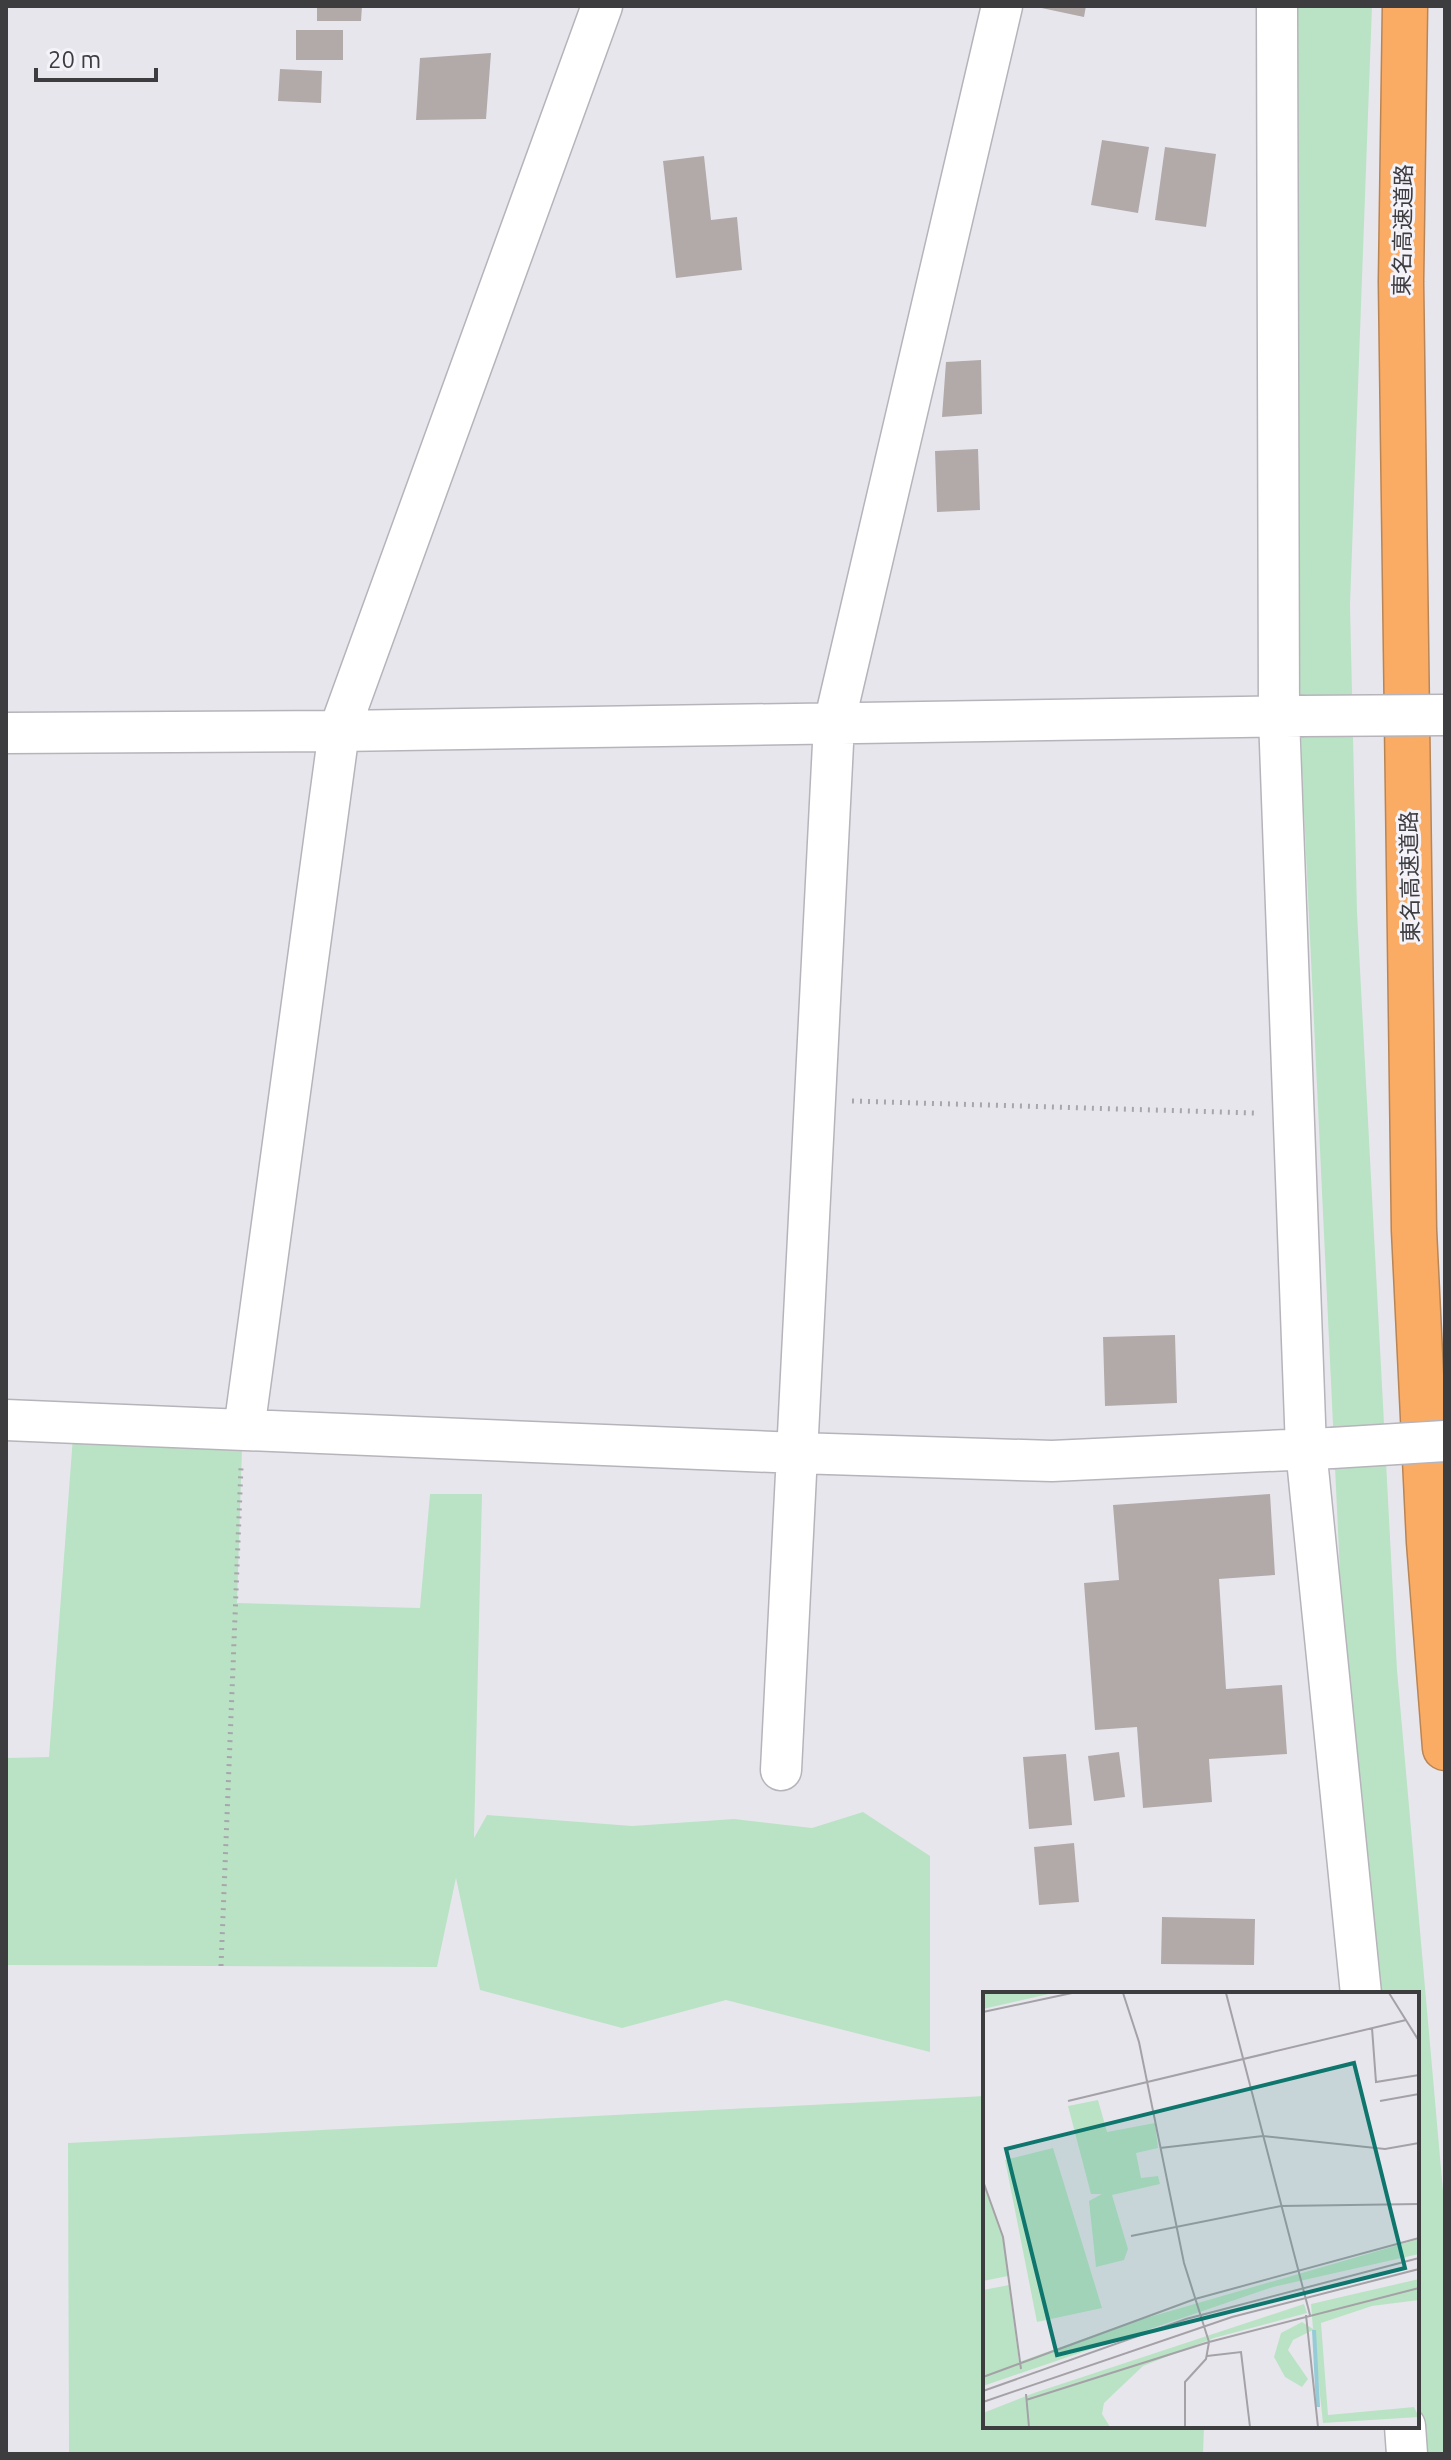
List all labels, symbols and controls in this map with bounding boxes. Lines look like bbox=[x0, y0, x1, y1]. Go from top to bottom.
scale bar bbox=[36, 32, 156, 82]
text: 20 m bbox=[48, 46, 101, 73]
street label: 東名高速道路 bbox=[1388, 164, 1416, 296]
street label: 東名高速道路 bbox=[1395, 811, 1423, 943]
inset map bbox=[983, 1992, 1419, 2428]

